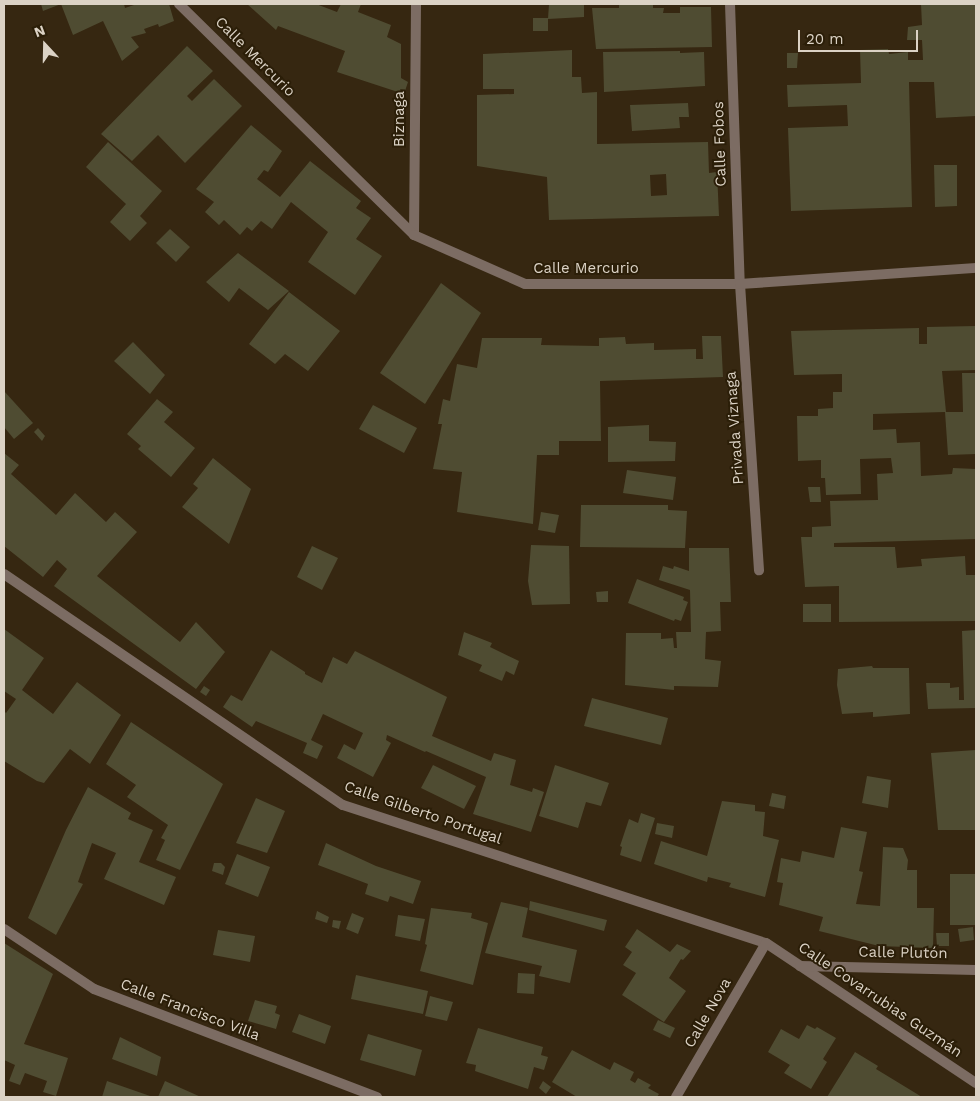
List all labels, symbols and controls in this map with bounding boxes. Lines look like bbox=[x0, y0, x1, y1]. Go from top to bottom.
street label: Calle Mercurio bbox=[211, 13, 299, 101]
north arrow bbox=[20, 20, 70, 70]
scale bar bbox=[800, 20, 920, 52]
text: N bbox=[32, 22, 47, 40]
text: 20 m bbox=[806, 30, 844, 48]
street label: Biznaga bbox=[391, 91, 409, 147]
street label: Calle Fobos bbox=[710, 101, 730, 187]
street label: Calle Mercurio bbox=[533, 260, 639, 278]
street label: Privada Viznaga bbox=[722, 370, 748, 486]
street label: Calle Gilberto Portugal bbox=[342, 778, 504, 848]
street label: Calle Covarrubias Guzmán bbox=[795, 938, 965, 1062]
street label: Calle Plutón bbox=[858, 943, 948, 963]
street label: Calle Francisco Villa bbox=[118, 975, 262, 1045]
street label: Calle Nova bbox=[681, 975, 735, 1051]

